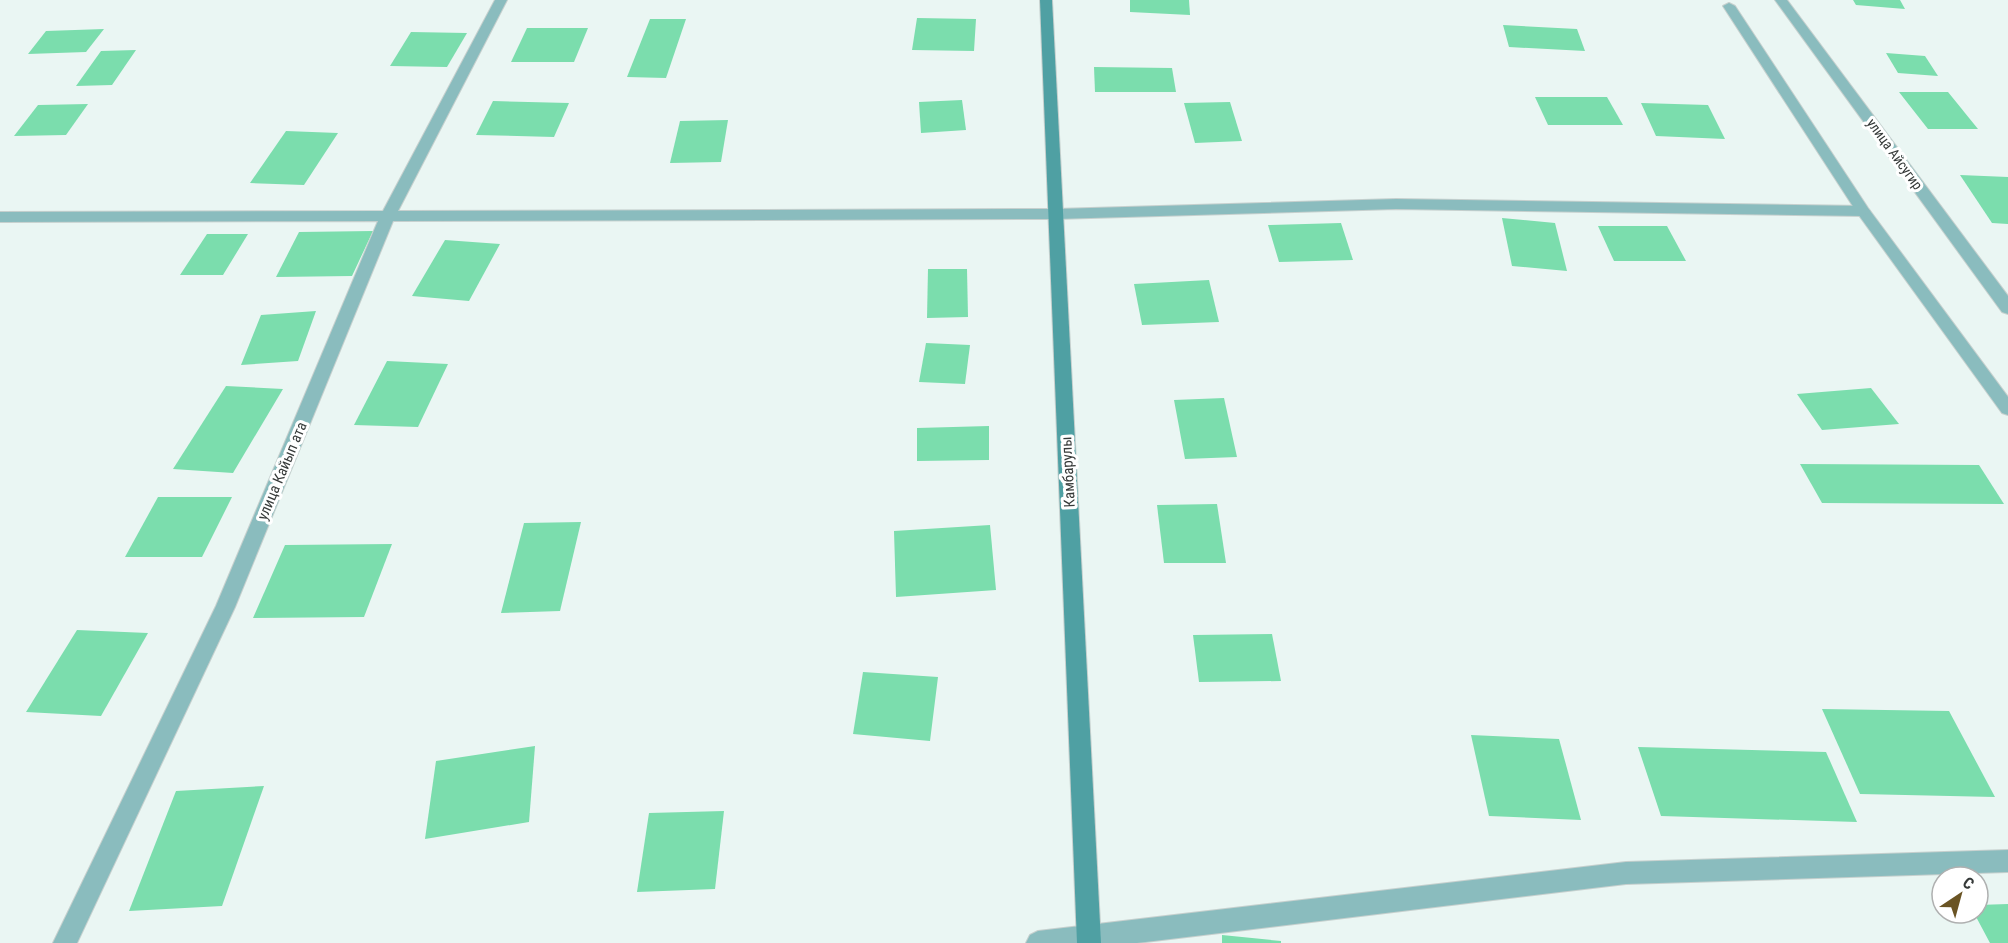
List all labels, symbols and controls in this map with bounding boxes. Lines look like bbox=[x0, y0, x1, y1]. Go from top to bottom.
street label: улица Айсугир bbox=[1864, 115, 1926, 193]
street label: улица Кайып ата bbox=[253, 419, 311, 523]
street label: Камбарулы bbox=[1057, 436, 1079, 508]
north arrow bbox=[1930, 865, 1990, 925]
text: С bbox=[1959, 873, 1978, 894]

